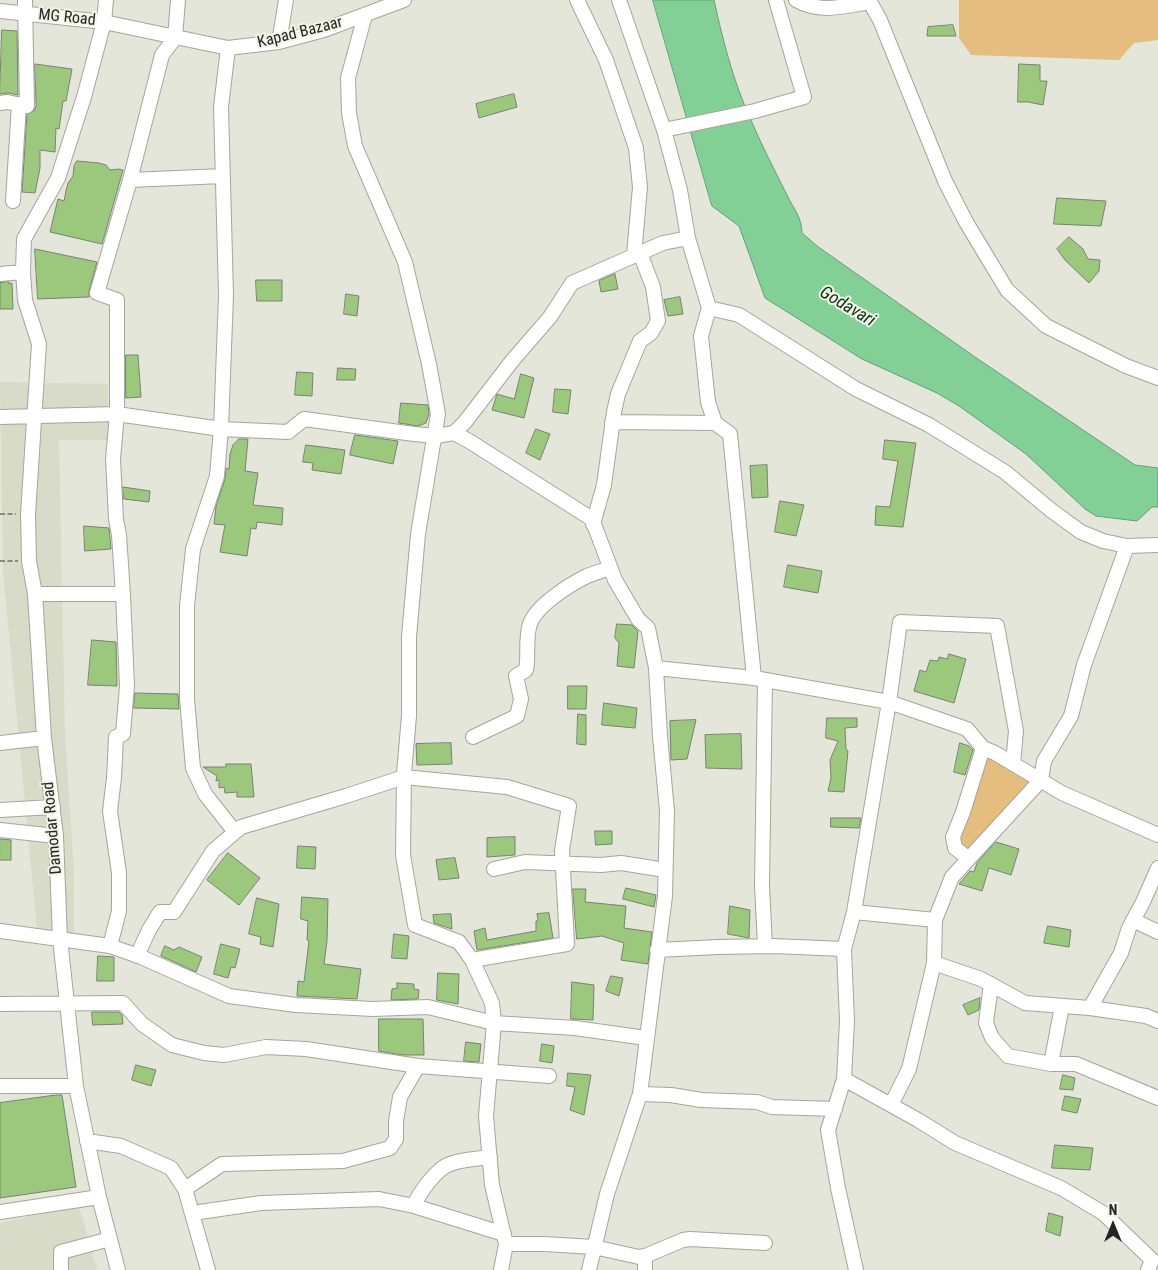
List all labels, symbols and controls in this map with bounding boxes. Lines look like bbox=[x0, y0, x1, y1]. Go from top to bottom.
street label: MG Road bbox=[37, 5, 97, 31]
street label: Kapad Bazaar bbox=[255, 13, 345, 53]
water label: Godavari bbox=[815, 282, 879, 332]
street label: Damodar Road bbox=[39, 781, 67, 875]
north arrow bbox=[1088, 1200, 1138, 1250]
text: N bbox=[1109, 1202, 1117, 1218]

